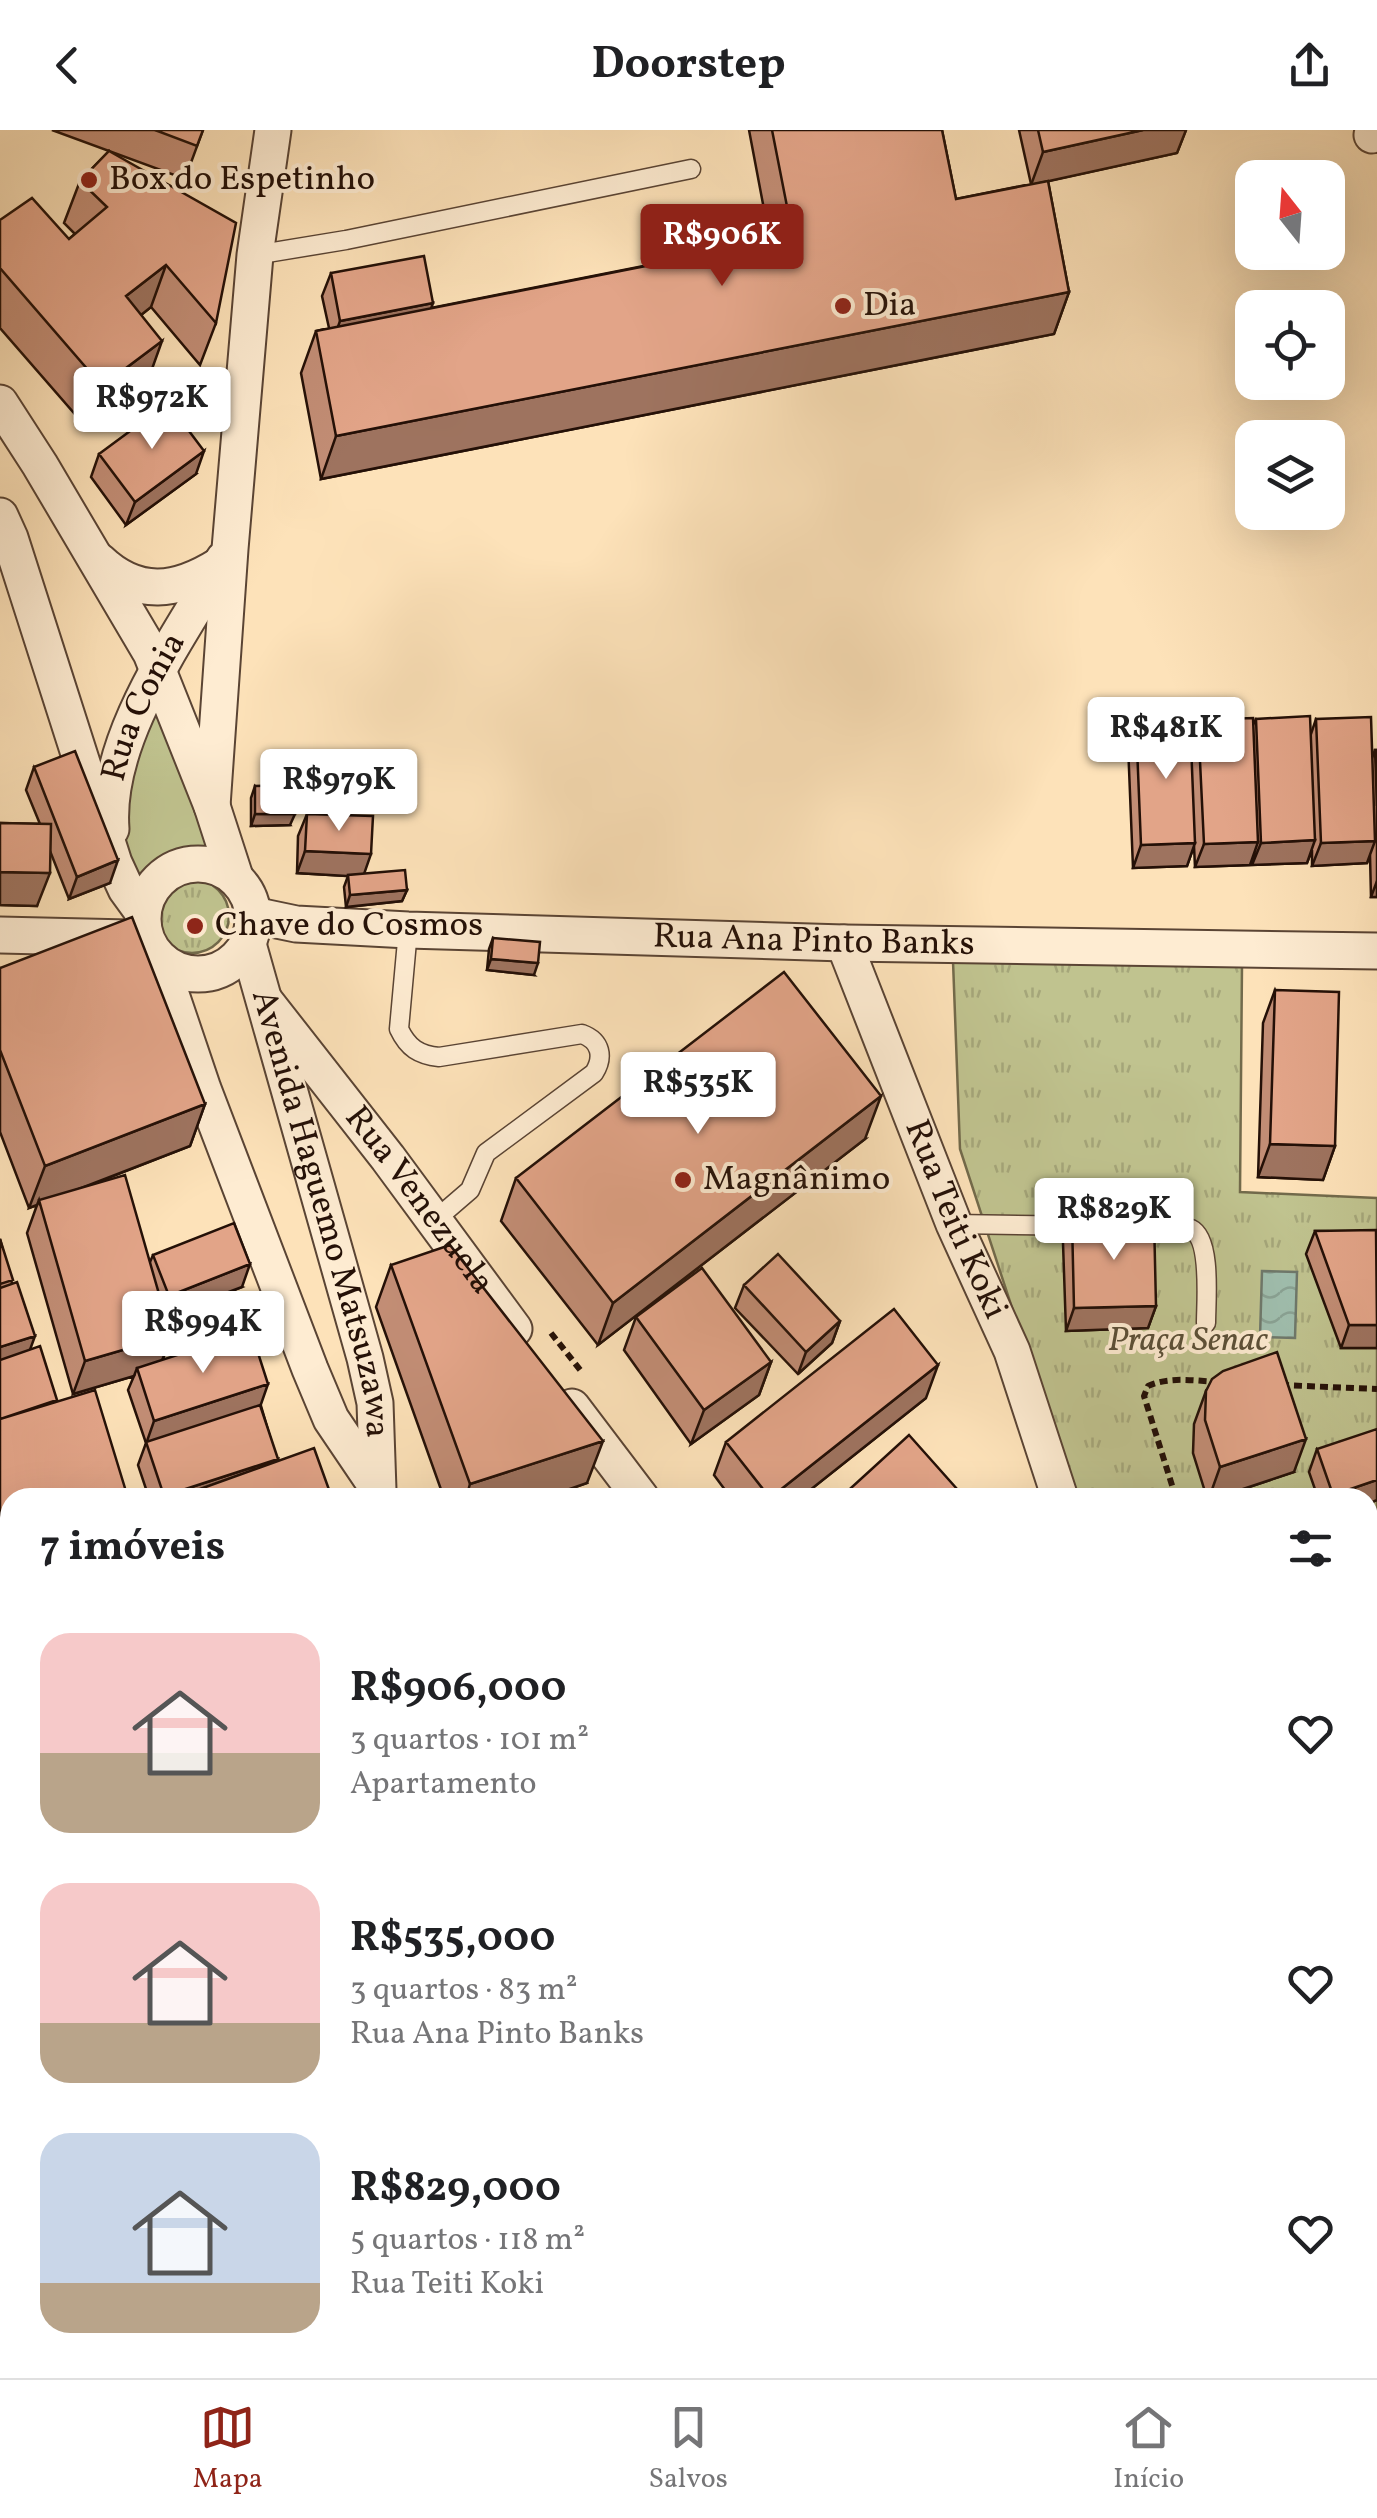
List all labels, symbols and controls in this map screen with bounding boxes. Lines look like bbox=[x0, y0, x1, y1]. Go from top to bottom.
text: Doorstep bbox=[591, 34, 786, 97]
icon: back bbox=[40, 38, 95, 93]
icon: share bbox=[1282, 38, 1337, 93]
place label: Box do Espetinho bbox=[109, 156, 375, 204]
north arrow bbox=[1235, 160, 1345, 270]
map controls bbox=[1235, 160, 1345, 530]
marker: Box do Espetinho bbox=[78, 169, 100, 191]
pin: R$906K bbox=[641, 204, 803, 289]
text: R$906K bbox=[663, 214, 781, 258]
place label: Dia bbox=[863, 282, 917, 330]
button: locate bbox=[1235, 290, 1345, 400]
marker: Dia bbox=[832, 295, 854, 317]
pin: R$972K bbox=[71, 367, 233, 452]
text: R$972K bbox=[96, 377, 208, 421]
button: layers bbox=[1235, 420, 1345, 530]
street label: Rua Conia bbox=[91, 624, 198, 786]
pin: R$481K bbox=[1085, 697, 1247, 782]
text: R$481K bbox=[1110, 707, 1222, 751]
pin: R$979K bbox=[258, 749, 420, 834]
text: R$979K bbox=[282, 759, 396, 803]
place label: Chave do Cosmos bbox=[215, 902, 483, 950]
street label: Rua Ana Pinto Banks bbox=[652, 913, 975, 969]
marker: Chave do Cosmos bbox=[184, 915, 206, 937]
street label: Avenida Haguemo Matsuzawa bbox=[238, 984, 400, 1439]
pin: R$535K bbox=[617, 1052, 779, 1137]
text: R$535K bbox=[643, 1062, 753, 1106]
street label: Rua Venezuela bbox=[333, 1097, 505, 1305]
street label: Rua Teiti Koki bbox=[892, 1113, 1018, 1327]
place label: Magnânimo bbox=[703, 1156, 890, 1204]
marker: Magnânimo bbox=[672, 1169, 694, 1191]
pin: R$829K bbox=[1033, 1178, 1195, 1263]
text: R$829K bbox=[1057, 1188, 1171, 1232]
pin: R$994K bbox=[122, 1291, 284, 1376]
text: R$994K bbox=[144, 1301, 262, 1345]
park label: Praça Senac bbox=[1108, 1317, 1268, 1365]
text: 7 imóveis bbox=[40, 1519, 225, 1578]
icon: filters bbox=[1283, 1521, 1338, 1576]
text: R$906,000 bbox=[350, 1660, 566, 1719]
icon: home bbox=[120, 1673, 240, 1793]
icon: heart bbox=[1283, 1706, 1338, 1761]
text: 3 quartos · 101 m² bbox=[350, 1719, 589, 1763]
text: Apartamento bbox=[350, 1763, 537, 1807]
text: R$535,000 bbox=[350, 1910, 555, 1969]
icon: home bbox=[120, 1923, 240, 2043]
icon: heart bbox=[1283, 1956, 1338, 2011]
text: 3 quartos · 83 m² bbox=[350, 1969, 578, 2013]
text: Rua Ana Pinto Banks bbox=[350, 2013, 644, 2057]
text: R$829,000 bbox=[350, 2160, 561, 2219]
icon: home bbox=[120, 2173, 240, 2293]
icon: heart bbox=[1283, 2206, 1338, 2261]
text: 5 quartos · 118 m² bbox=[350, 2219, 585, 2263]
text: Rua Teiti Koki bbox=[350, 2263, 544, 2307]
tab: Mapa bbox=[193, 2400, 263, 2499]
tab: Salvos bbox=[648, 2400, 728, 2499]
tab: Início bbox=[1113, 2400, 1184, 2499]

